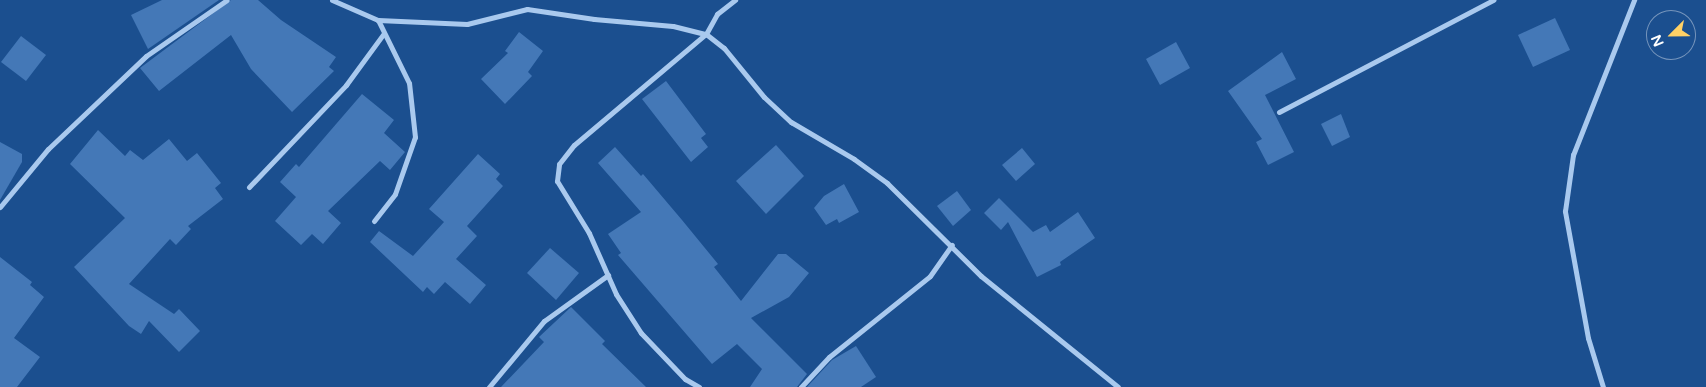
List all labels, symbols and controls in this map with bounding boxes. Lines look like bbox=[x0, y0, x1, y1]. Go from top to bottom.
north arrow bbox=[1646, 10, 1696, 60]
text: N bbox=[1648, 32, 1668, 49]

